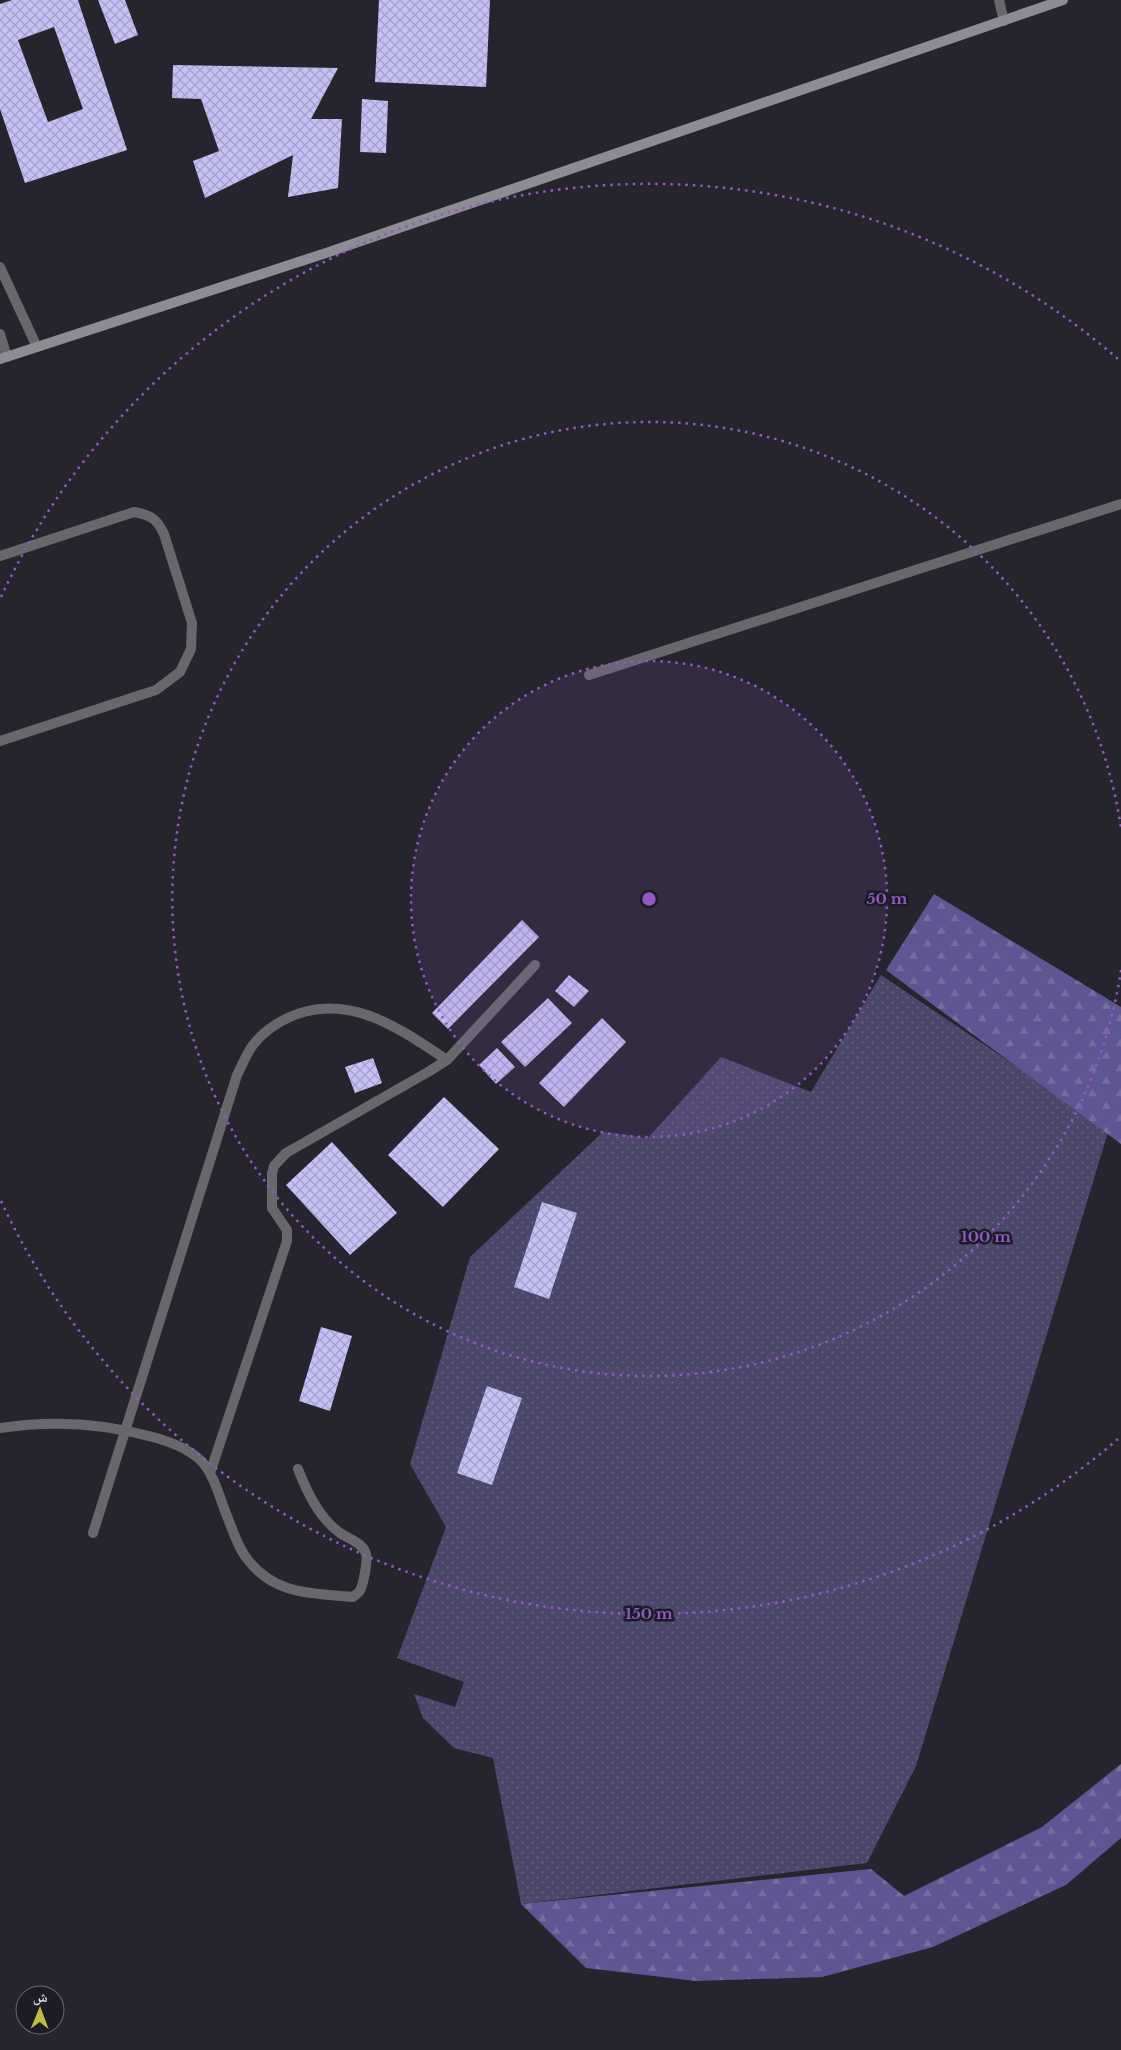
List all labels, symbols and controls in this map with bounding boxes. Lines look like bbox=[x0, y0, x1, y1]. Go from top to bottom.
text: 50 m bbox=[867, 889, 908, 908]
centre of rings bbox=[640, 890, 658, 908]
text: 100 m bbox=[961, 1227, 1011, 1246]
text: 150 m bbox=[625, 1604, 673, 1623]
north arrow bbox=[15, 1985, 65, 2035]
text: ش bbox=[33, 1988, 48, 2006]

